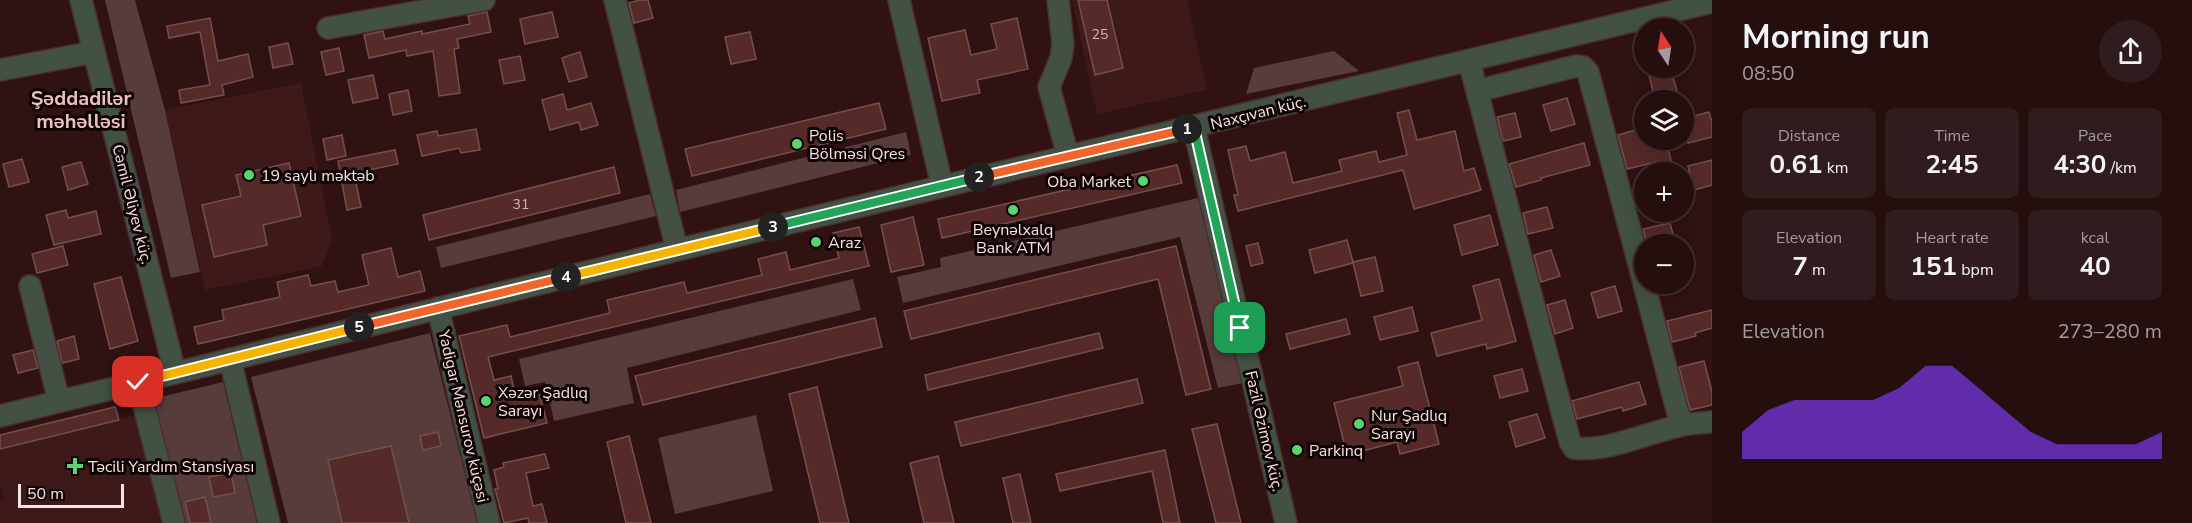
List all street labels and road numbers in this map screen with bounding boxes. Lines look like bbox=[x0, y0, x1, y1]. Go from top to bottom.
street label: Naxçıvan küç. bbox=[1208, 90, 1308, 135]
street label: Cəmil Əliyev küç. bbox=[107, 142, 158, 266]
street label: Yadigar Mənsurov küçəsi bbox=[432, 327, 494, 505]
street label: Fazil Əzimov küç. bbox=[1239, 369, 1289, 494]

